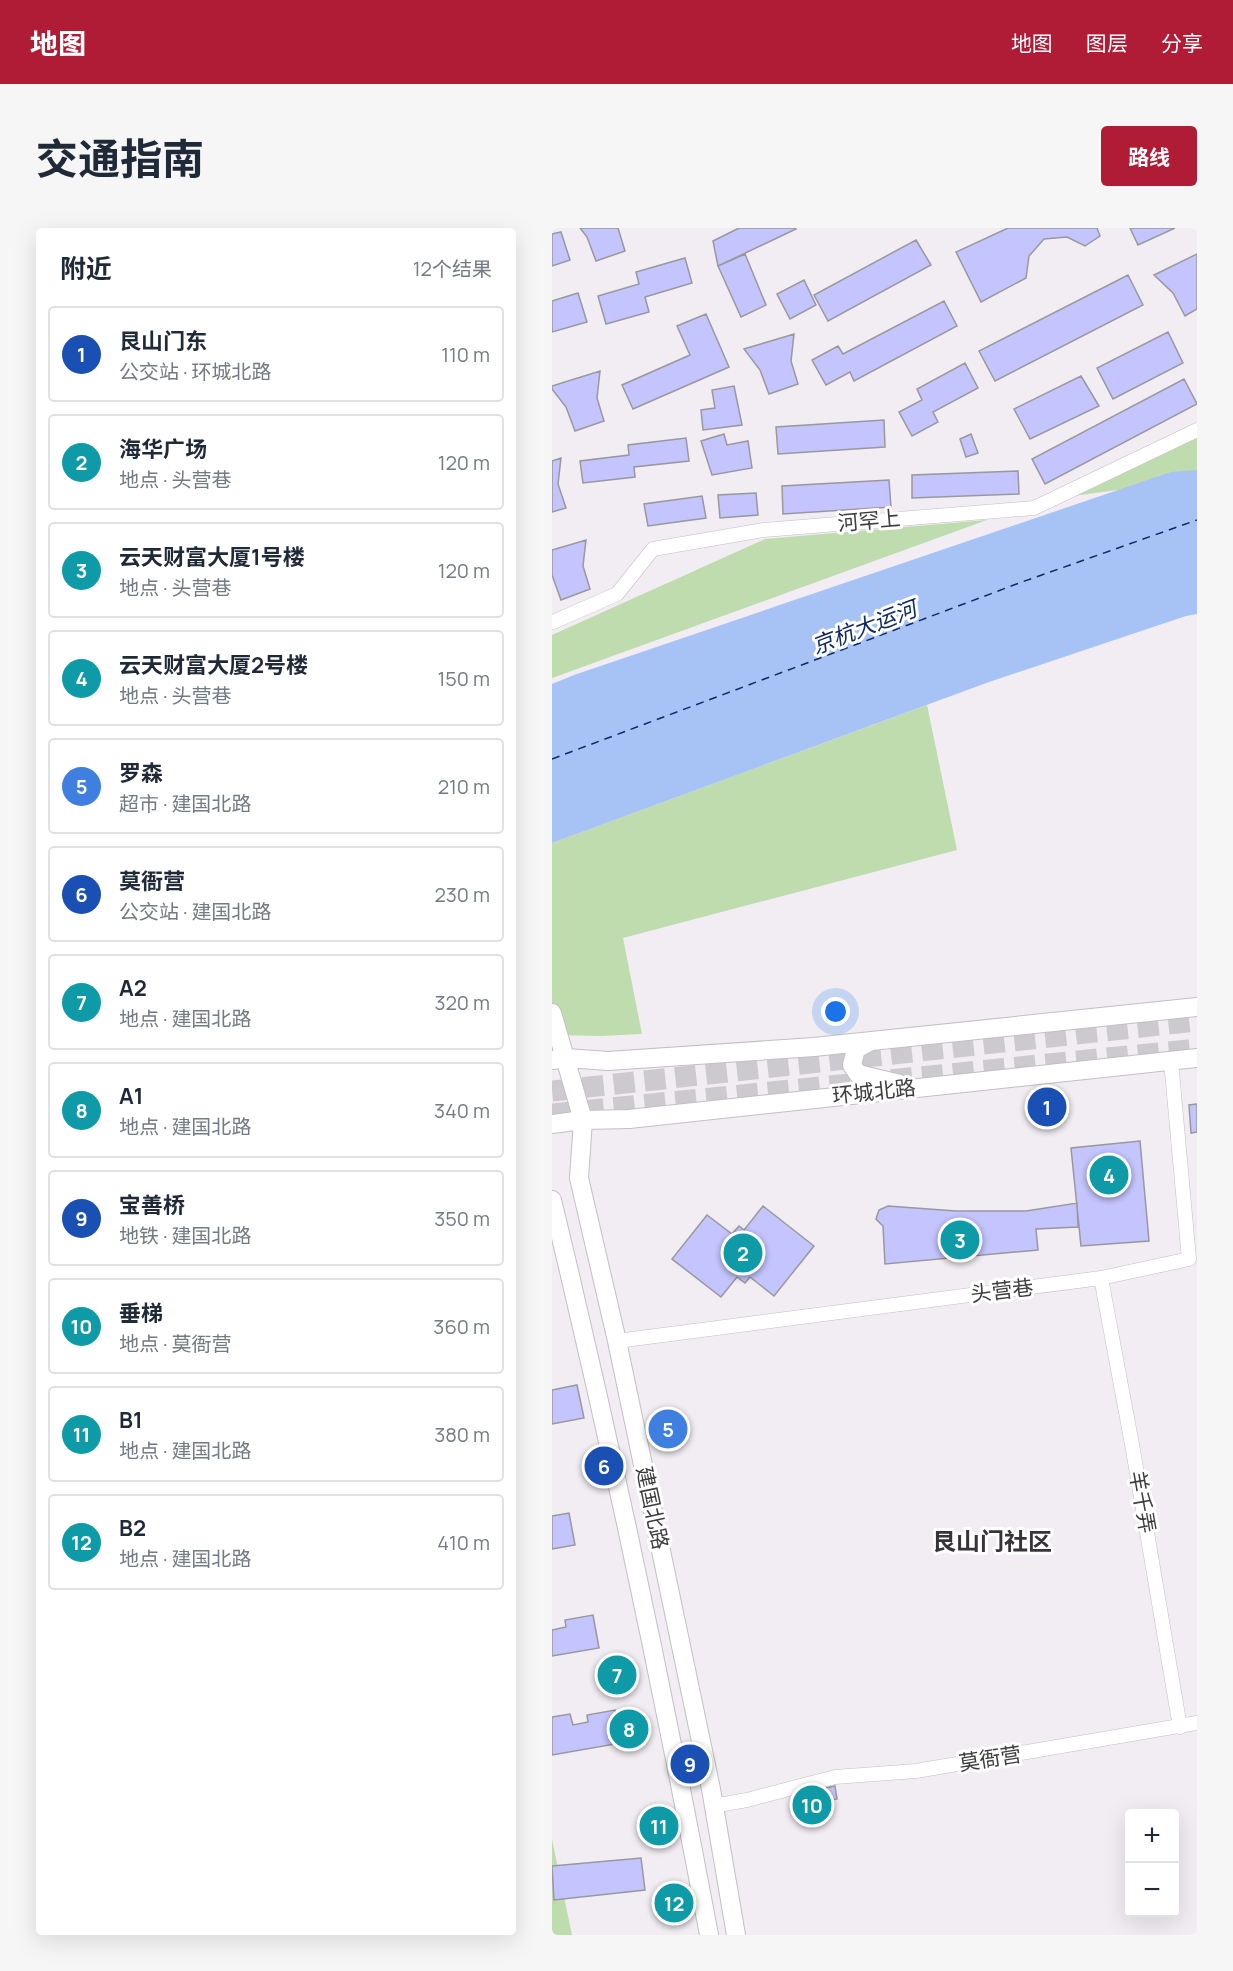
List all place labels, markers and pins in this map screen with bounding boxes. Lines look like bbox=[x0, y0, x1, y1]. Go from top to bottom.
pin: 1 bbox=[1028, 1084, 1066, 1130]
pin: 4 bbox=[1090, 1152, 1128, 1198]
pin: 3 bbox=[940, 1218, 980, 1262]
pin: 2 bbox=[724, 1230, 762, 1276]
pin: 5 bbox=[648, 1406, 688, 1452]
pin: 6 bbox=[584, 1444, 624, 1488]
pin: 7 bbox=[598, 1652, 636, 1698]
pin: 8 bbox=[610, 1706, 649, 1752]
pin: 9 bbox=[670, 1742, 710, 1786]
pin: 10 bbox=[792, 1782, 832, 1828]
pin: 11 bbox=[640, 1804, 678, 1848]
pin: 12 bbox=[654, 1880, 694, 1926]

